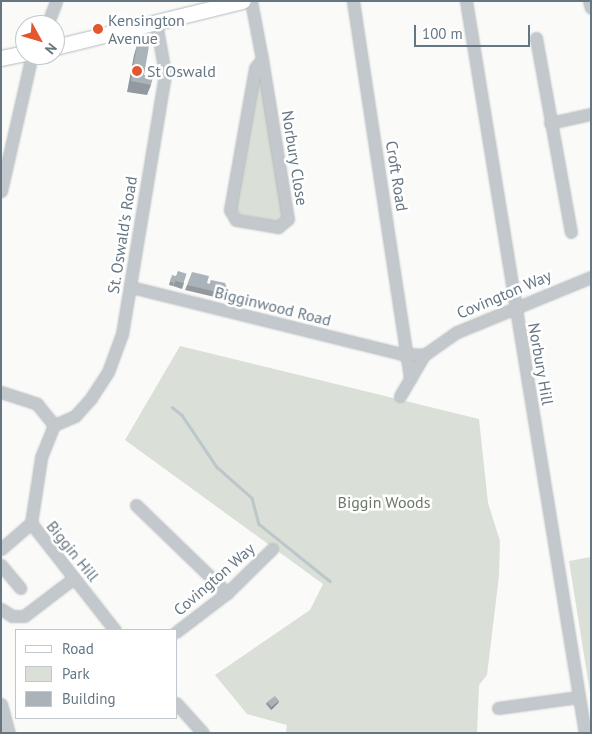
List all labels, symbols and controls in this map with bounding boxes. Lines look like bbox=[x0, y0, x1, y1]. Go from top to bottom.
place label: Kensington Avenue bbox=[108, 10, 185, 48]
north arrow bbox=[15, 15, 65, 65]
scale bar bbox=[417, 15, 533, 47]
marker: Kensington Avenue bbox=[92, 23, 104, 35]
text: 100 m bbox=[422, 24, 463, 43]
text: N bbox=[41, 40, 61, 58]
place label: St Oswald bbox=[147, 61, 216, 81]
marker: St Oswald bbox=[131, 65, 143, 77]
street label: Norbury Close bbox=[278, 109, 312, 207]
street label: Croft Road bbox=[382, 139, 412, 213]
street label: St. Oswald's Road bbox=[103, 174, 141, 296]
street label: Covington Way bbox=[454, 265, 554, 323]
street label: Bigginwood Road bbox=[213, 282, 333, 330]
street label: Norbury Hill bbox=[524, 321, 558, 407]
park label: Biggin Woods bbox=[337, 492, 431, 512]
street label: Biggin Hill bbox=[43, 517, 103, 585]
street label: Covington Way bbox=[170, 539, 258, 619]
legend bbox=[15, 629, 178, 719]
text: Road bbox=[62, 639, 94, 658]
text: Park bbox=[62, 664, 90, 683]
text: Building bbox=[62, 689, 116, 708]

